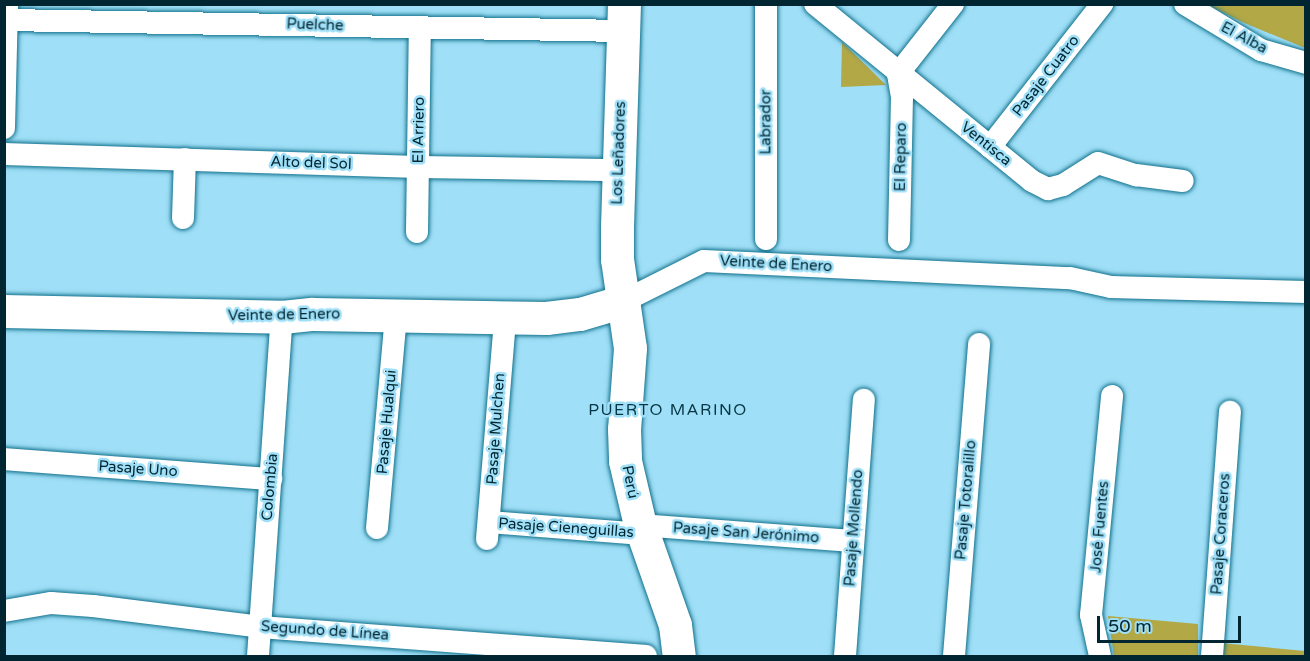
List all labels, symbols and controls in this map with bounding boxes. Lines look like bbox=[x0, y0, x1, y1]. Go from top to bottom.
street label: Puelche bbox=[286, 15, 344, 35]
street label: El Alba bbox=[1218, 18, 1270, 58]
street label: Pasaje Cuatro bbox=[1009, 32, 1083, 120]
street label: Labrador bbox=[757, 89, 775, 155]
street label: El Arriero bbox=[409, 97, 429, 163]
street label: Los Leñadores bbox=[608, 101, 630, 205]
street label: Ventisca bbox=[957, 118, 1015, 170]
street label: El Reparo bbox=[891, 122, 911, 192]
street label: Alto del Sol bbox=[270, 153, 352, 173]
street label: Veinte de Enero bbox=[719, 252, 833, 276]
street label: Veinte de Enero bbox=[228, 305, 340, 325]
street label: Pasaje Hualqui bbox=[373, 369, 401, 475]
street label: Pasaje Mulchen bbox=[483, 373, 509, 485]
district label: PUERTO MARINO bbox=[588, 400, 748, 420]
street label: Pasaje Totoralillo bbox=[952, 439, 980, 561]
street label: Colombia bbox=[258, 453, 282, 521]
street label: Pasaje Uno bbox=[98, 457, 178, 481]
street label: Perú bbox=[618, 464, 642, 500]
street label: Pasaje Mollendo bbox=[841, 469, 867, 587]
street label: Pasaje Coraceros bbox=[1208, 473, 1234, 595]
street label: José Fuentes bbox=[1087, 480, 1113, 574]
street label: Pasaje Cieneguillas bbox=[498, 514, 634, 542]
street label: Pasaje San Jerónimo bbox=[672, 519, 820, 547]
scale bar bbox=[1100, 604, 1244, 642]
text: 50 m bbox=[1108, 615, 1152, 637]
street label: Segundo de Línea bbox=[260, 618, 390, 644]

